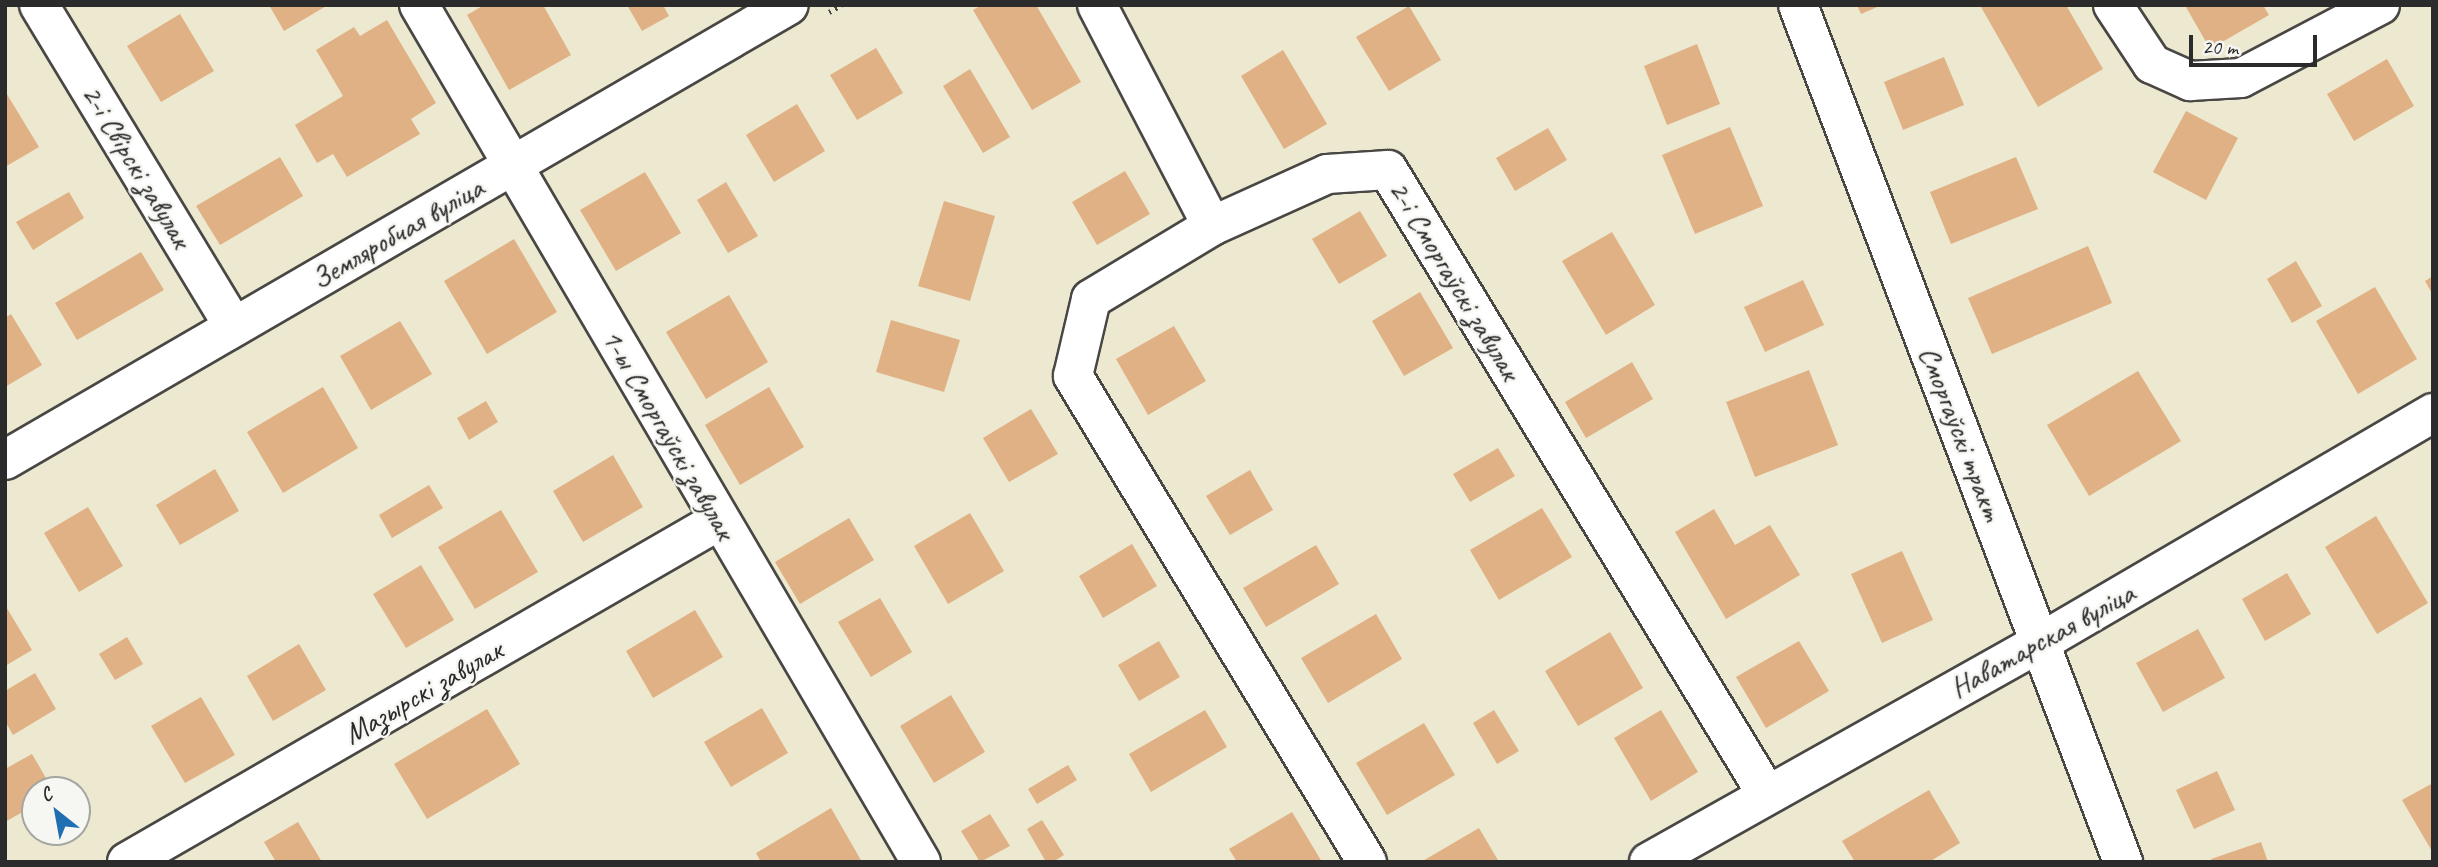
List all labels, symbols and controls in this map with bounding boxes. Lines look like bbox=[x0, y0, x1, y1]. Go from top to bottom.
scale bar bbox=[2193, 21, 2321, 65]
text: 20 m bbox=[2202, 34, 2238, 60]
street label: 2-і Свірскі завулак bbox=[74, 78, 200, 254]
street label: Земляробчая вуліца bbox=[305, 170, 489, 296]
street label: 2-і Сморгаўскі завулак bbox=[1381, 174, 1529, 386]
street label: 1-ы Сморгаўскі завулак bbox=[594, 322, 744, 546]
street label: Сморгаўскі тракт bbox=[1911, 341, 2011, 525]
street label: Наватарская вуліца bbox=[1944, 575, 2140, 705]
street label: Мазырскі завулак bbox=[337, 632, 509, 752]
north arrow bbox=[21, 776, 91, 846]
text: С bbox=[36, 782, 56, 807]

